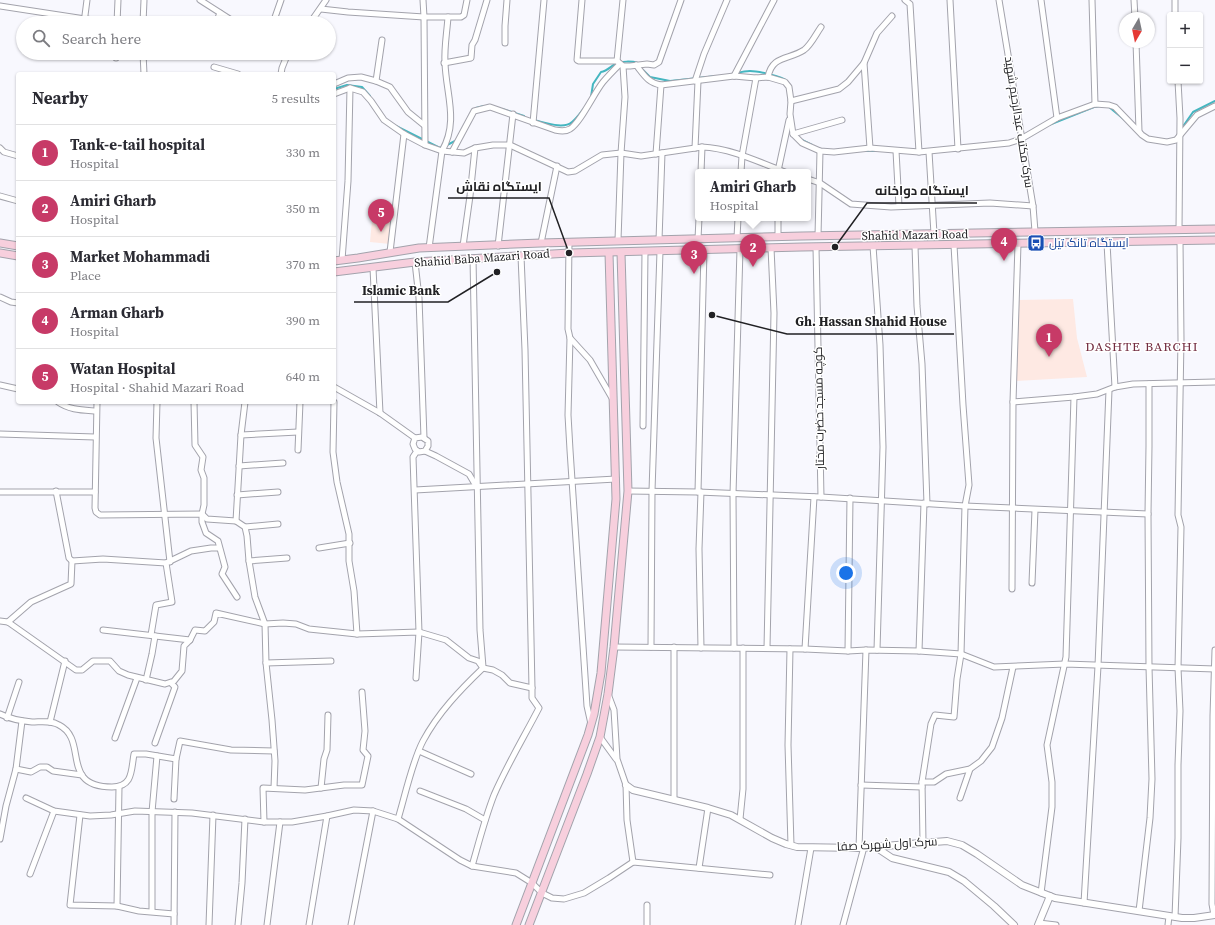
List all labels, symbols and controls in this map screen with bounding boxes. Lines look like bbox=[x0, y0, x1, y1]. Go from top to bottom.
north arrow bbox=[1119, 12, 1155, 48]
map controls bbox=[1167, 12, 1203, 84]
button: + bbox=[1167, 12, 1203, 48]
search box bbox=[16, 16, 336, 60]
icon: search bbox=[30, 27, 52, 49]
text: Search here bbox=[62, 28, 141, 49]
button: − bbox=[1167, 48, 1203, 84]
street label: سرک مکتب عبدالرحیم شهید bbox=[1001, 55, 1037, 189]
text: Nearby bbox=[32, 86, 88, 110]
text: 5 results bbox=[272, 90, 320, 107]
text: Tank-e-tail hospital bbox=[70, 134, 205, 155]
text: 1 bbox=[41, 144, 49, 161]
text: 330 m bbox=[286, 144, 320, 161]
text: Hospital bbox=[70, 155, 119, 172]
popup bbox=[695, 169, 811, 221]
callout: ایستگاه نقاش bbox=[448, 173, 549, 198]
text: Amiri Gharb bbox=[710, 176, 796, 197]
text: ایستگاه نقاش bbox=[456, 178, 542, 195]
callout: ایستگاه دواخانه bbox=[867, 178, 977, 203]
text: ایستگاه دواخانه bbox=[875, 182, 969, 199]
text: Amiri Gharb bbox=[70, 190, 156, 211]
text: Hospital bbox=[710, 197, 759, 214]
pin: 5 bbox=[368, 199, 394, 232]
text: 2 bbox=[41, 200, 49, 217]
text: 350 m bbox=[286, 200, 320, 217]
text: Hospital bbox=[70, 211, 119, 228]
street label: Shahid Mazari Road bbox=[862, 226, 969, 244]
pin: 4 bbox=[991, 228, 1017, 261]
bus stop icon: ایستگاه تانک تیل bbox=[1026, 233, 1046, 253]
pin: 2 bbox=[740, 234, 766, 267]
place label: ایستگاه تانک تیل bbox=[1049, 235, 1129, 251]
pin: 3 bbox=[681, 241, 707, 274]
street label: Shahid Baba Mazari Road bbox=[414, 245, 551, 271]
text: Market Mohammadi bbox=[70, 246, 210, 267]
text: 3 bbox=[41, 256, 49, 273]
text: 370 m bbox=[286, 256, 320, 273]
text: Place bbox=[70, 267, 101, 284]
callout: Islamic Bank bbox=[354, 277, 448, 302]
text: Islamic Bank bbox=[362, 282, 440, 299]
text: Arman Gharb bbox=[70, 302, 164, 323]
callout: Gh. Hassan Shahid House bbox=[787, 309, 954, 334]
text: 4 bbox=[41, 312, 49, 329]
text: 390 m bbox=[286, 312, 320, 329]
text: Gh. Hassan Shahid House bbox=[795, 313, 947, 330]
text: Hospital bbox=[70, 323, 119, 340]
pin: 1 bbox=[1036, 324, 1062, 357]
district label: DASHTE BARCHI bbox=[1085, 338, 1199, 355]
street label: کوچه مسجد حضرت مختار bbox=[810, 346, 829, 471]
text: Watan Hospital bbox=[70, 358, 176, 379]
text: 5 bbox=[41, 368, 49, 385]
text: 640 m bbox=[286, 368, 320, 385]
text: Hospital · Shahid Mazari Road bbox=[70, 379, 244, 396]
your location bbox=[836, 563, 856, 583]
street label: سرک اول شهرک صفا bbox=[836, 833, 938, 855]

